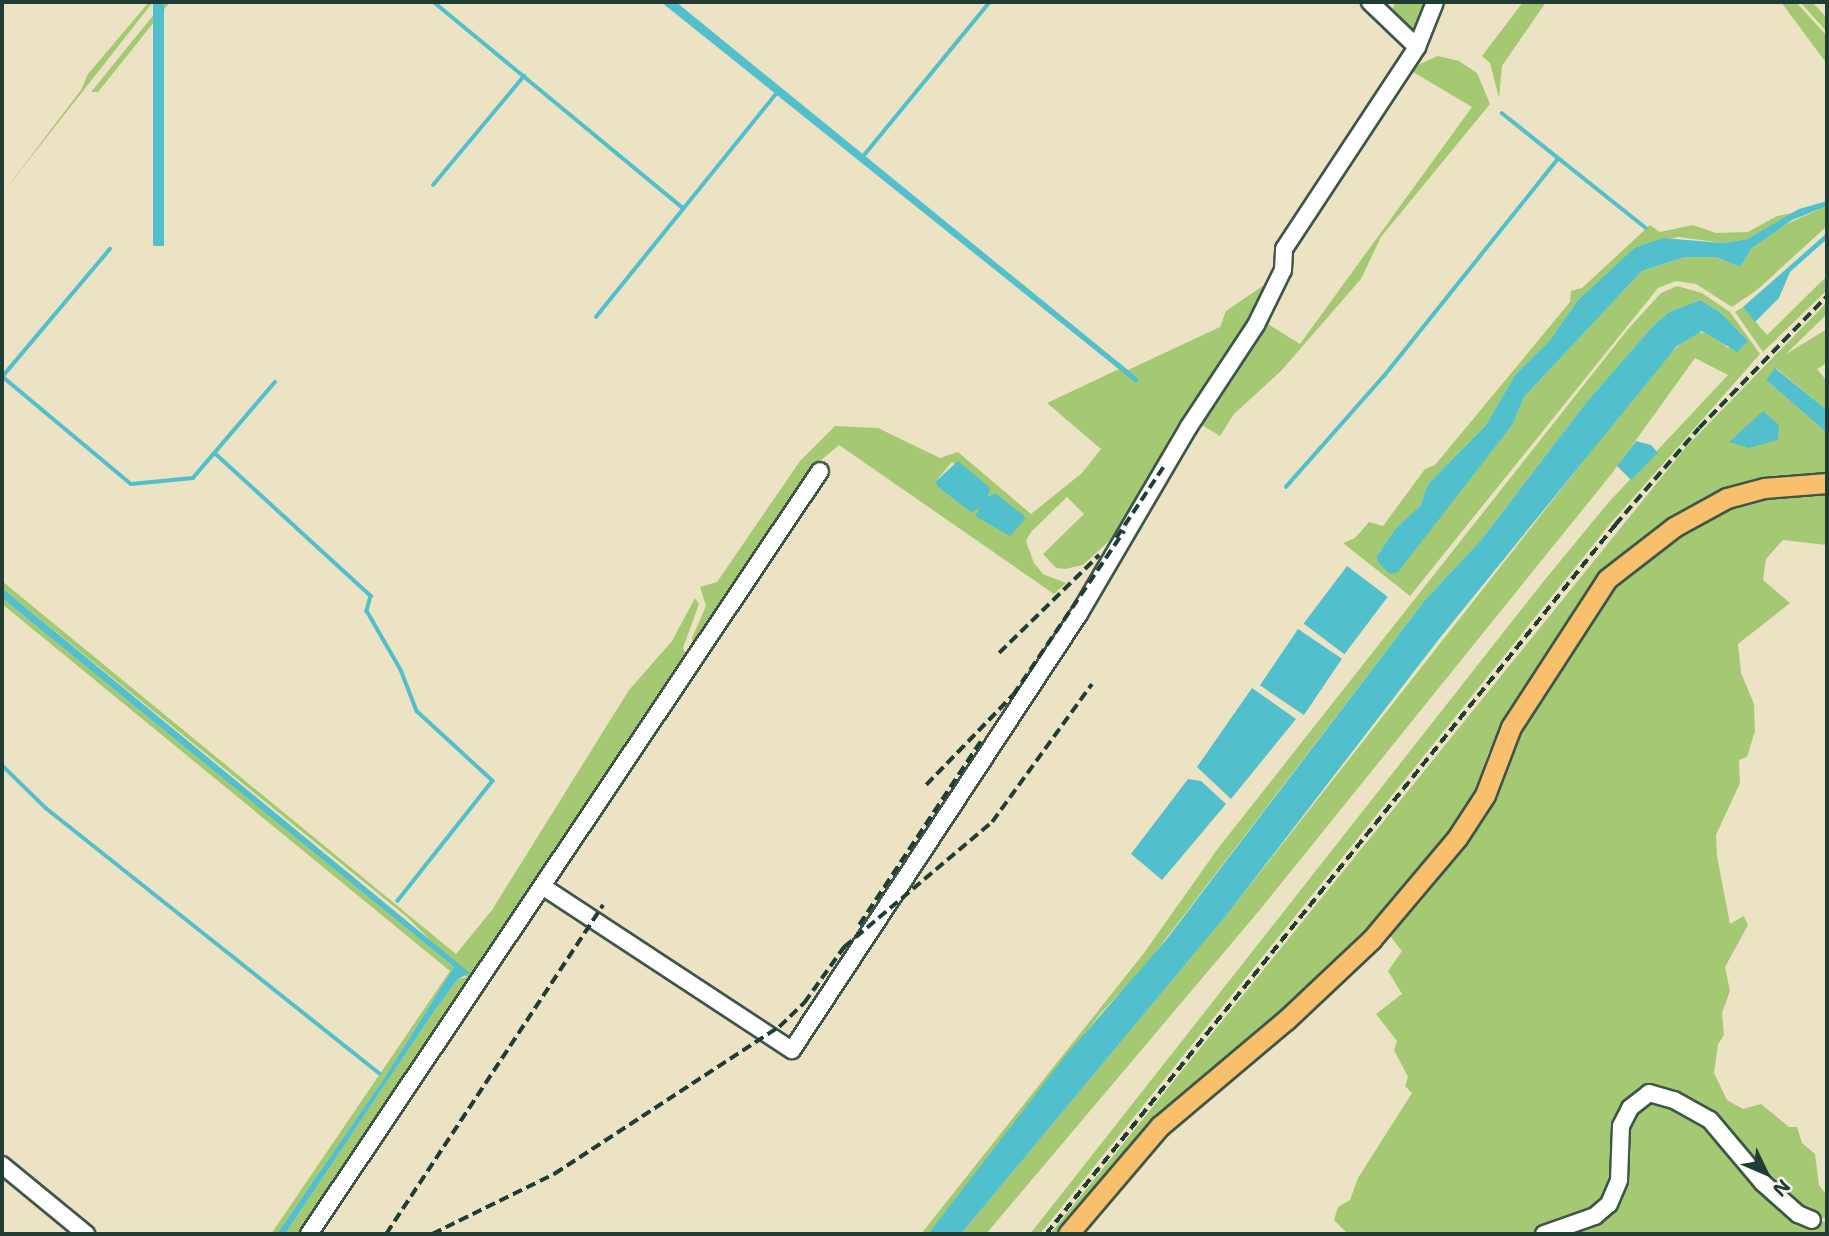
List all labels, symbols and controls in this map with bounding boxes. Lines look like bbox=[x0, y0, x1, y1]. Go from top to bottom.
north arrow bbox=[1731, 1138, 1801, 1208]
text: N bbox=[1767, 1174, 1796, 1202]

